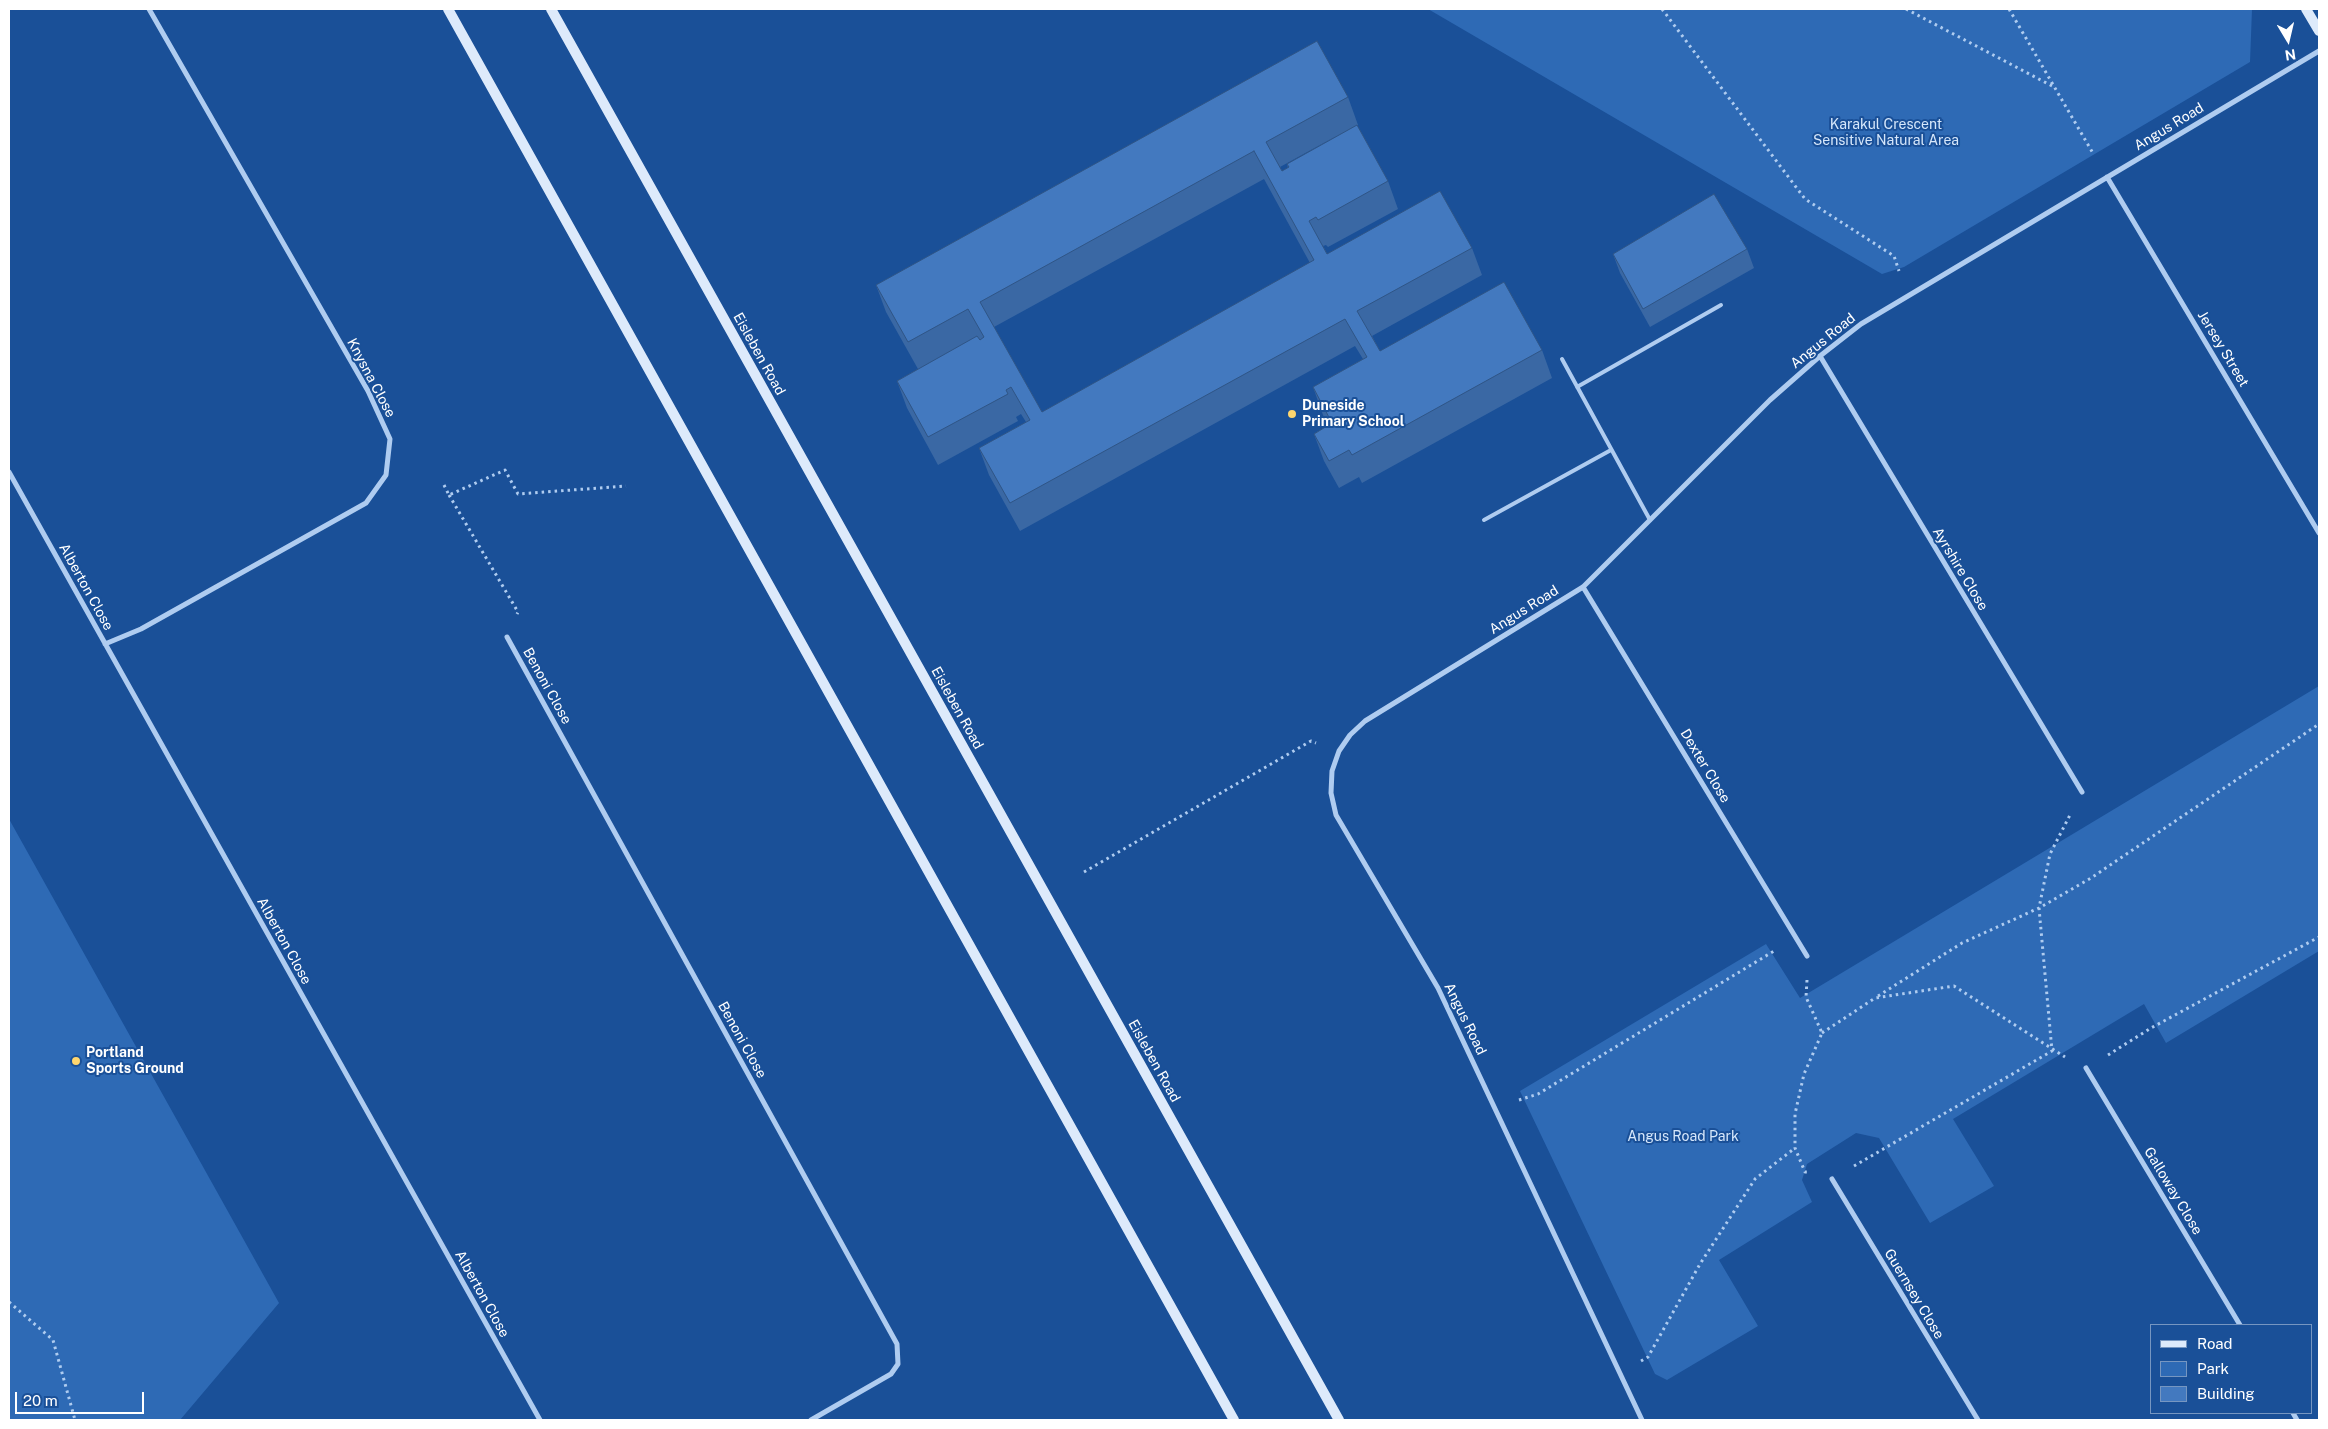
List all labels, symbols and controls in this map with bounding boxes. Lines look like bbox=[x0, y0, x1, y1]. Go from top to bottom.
north arrow bbox=[2263, 15, 2313, 65]
text: N bbox=[2284, 46, 2297, 64]
street label: Angus Road bbox=[2131, 100, 2207, 154]
park label: Karakul Crescent Sensitive Natural Area bbox=[1813, 117, 1959, 150]
street label: Jersey Street bbox=[2194, 308, 2252, 390]
street label: Eisleben Road bbox=[729, 310, 789, 398]
street label: Angus Road bbox=[1787, 310, 1859, 372]
street label: Knysna Close bbox=[343, 335, 399, 421]
place label: Duneside Primary School bbox=[1302, 398, 1404, 431]
marker: Duneside Primary School bbox=[1286, 408, 1298, 420]
street label: Ayrshire Close bbox=[1929, 524, 1991, 614]
street label: Alberton Close bbox=[55, 541, 117, 633]
street label: Angus Road bbox=[1486, 582, 1562, 638]
street label: Benoni Close bbox=[519, 645, 575, 727]
street label: Eisleben Road bbox=[927, 664, 987, 752]
street label: Dexter Close bbox=[1676, 726, 1734, 806]
street label: Alberton Close bbox=[253, 895, 315, 987]
street label: Angus Road bbox=[1440, 980, 1490, 1058]
street label: Benoni Close bbox=[714, 999, 770, 1081]
street label: Eisleben Road bbox=[1124, 1017, 1184, 1105]
place label: Portland Sports Ground bbox=[86, 1045, 184, 1078]
marker: Portland Sports Ground bbox=[70, 1055, 82, 1067]
park label: Angus Road Park bbox=[1627, 1129, 1739, 1145]
street label: Galloway Close bbox=[2140, 1144, 2206, 1238]
street label: Guernsey Close bbox=[1881, 1246, 1947, 1342]
street label: Alberton Close bbox=[451, 1248, 513, 1340]
legend bbox=[2150, 1324, 2313, 1414]
text: Road bbox=[2197, 1335, 2233, 1352]
text: Park bbox=[2197, 1360, 2229, 1377]
scale bar bbox=[18, 1382, 146, 1414]
text: Building bbox=[2197, 1385, 2255, 1402]
text: 20 m bbox=[23, 1392, 58, 1409]

